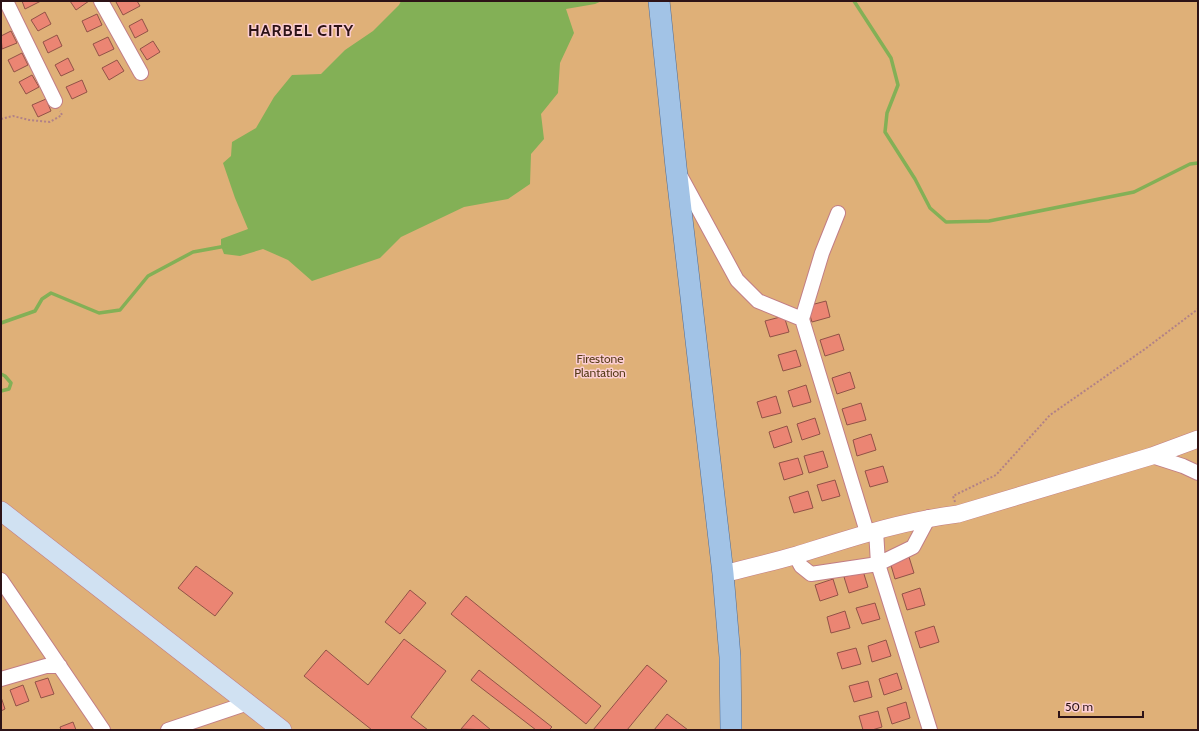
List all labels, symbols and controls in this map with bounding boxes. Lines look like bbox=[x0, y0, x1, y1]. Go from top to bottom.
district label: HARBEL CITY bbox=[248, 21, 354, 40]
park label: Firestone Plantation bbox=[574, 351, 626, 380]
scale bar bbox=[1059, 693, 1143, 719]
text: 50 m bbox=[1065, 699, 1093, 714]

